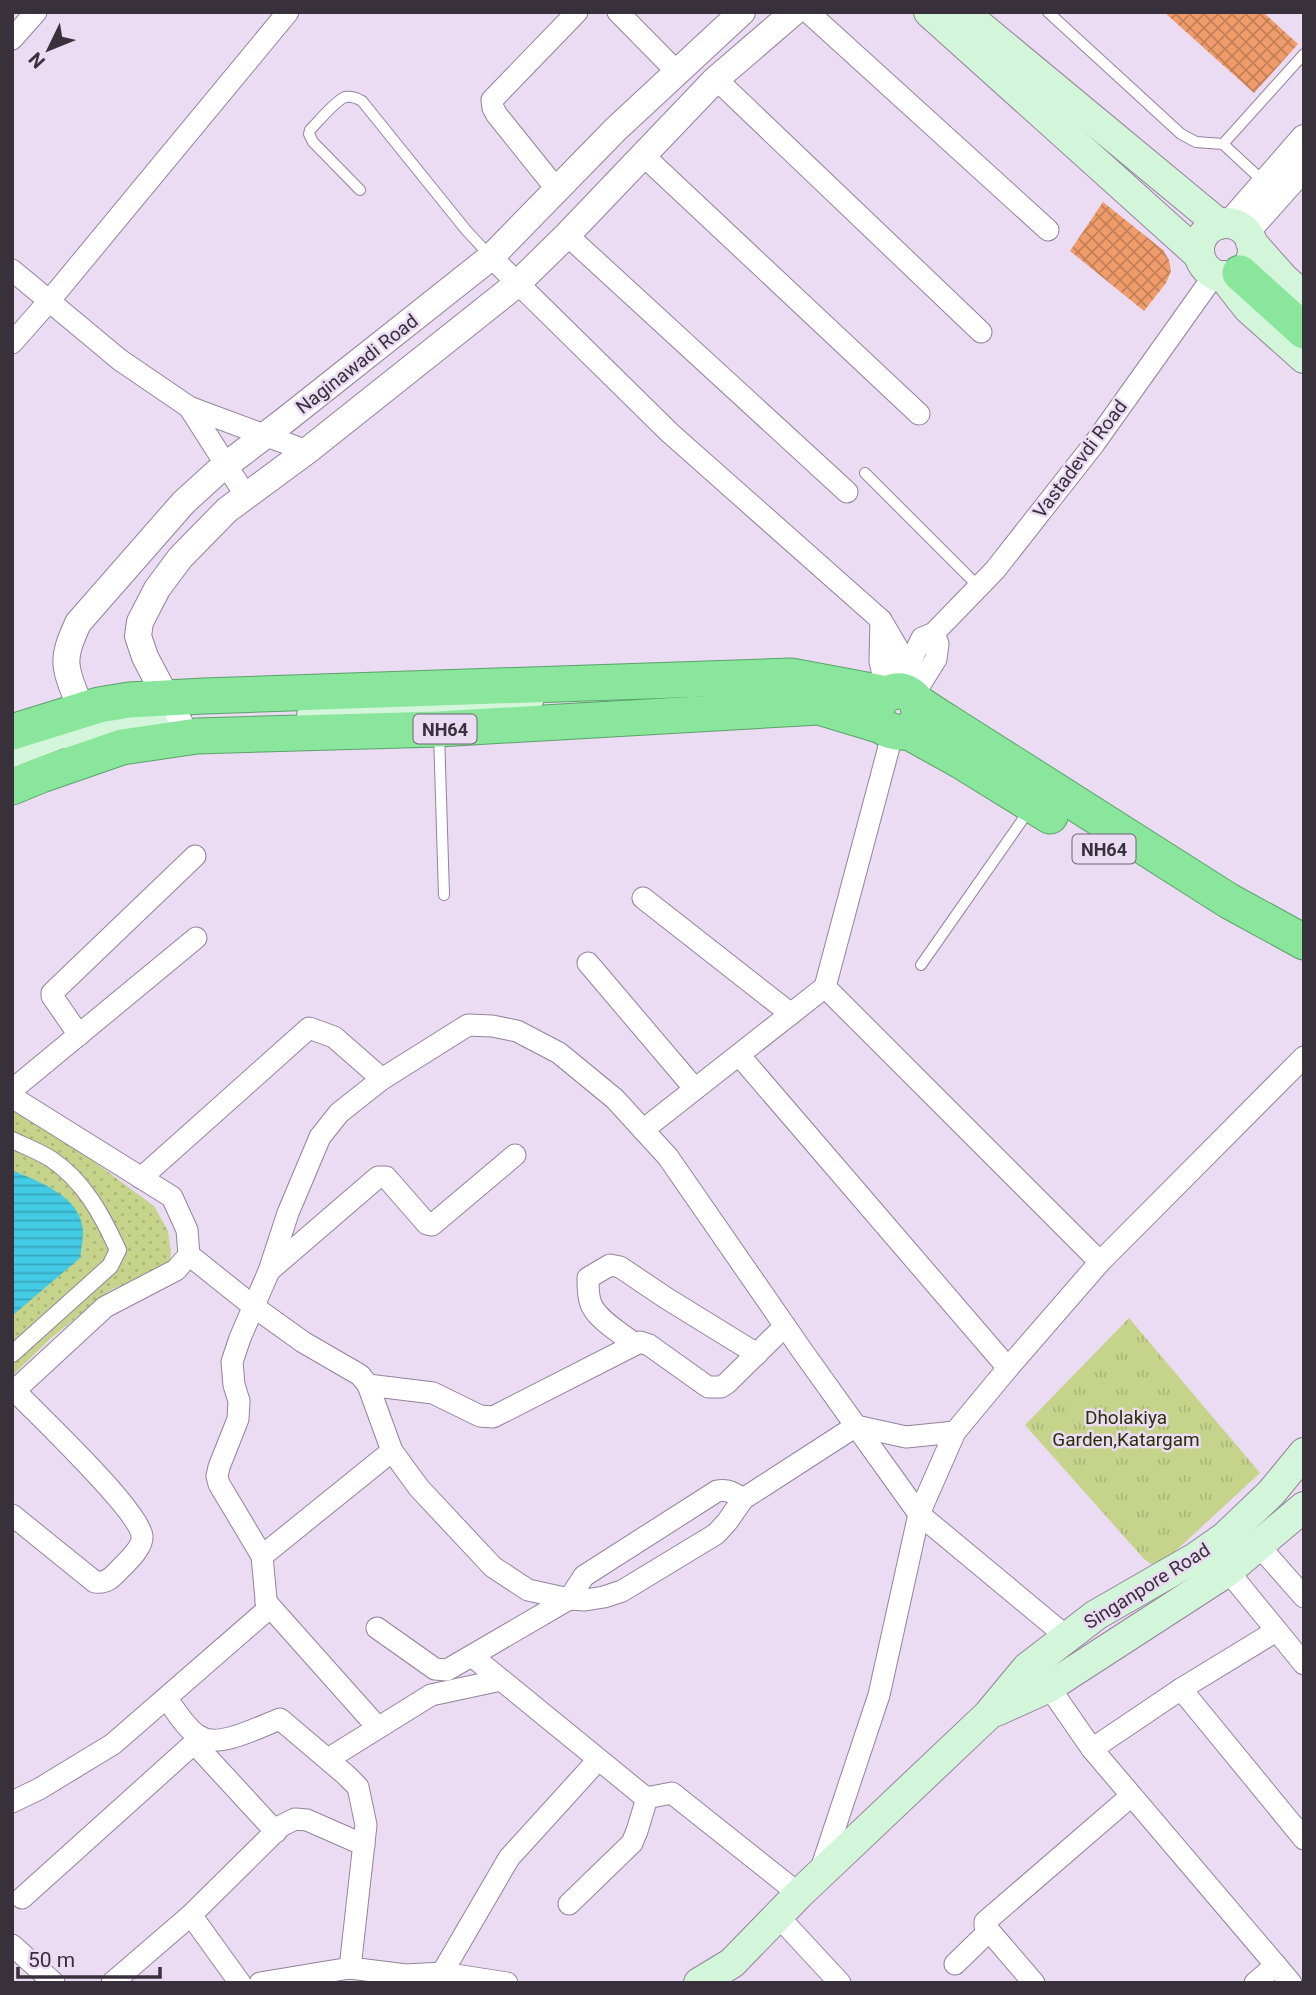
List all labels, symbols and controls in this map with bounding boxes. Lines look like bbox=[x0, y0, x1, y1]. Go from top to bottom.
north arrow bbox=[14, 14, 84, 84]
text: N bbox=[24, 48, 50, 73]
street label: Naginawadi Road bbox=[292, 309, 422, 419]
street label: Vastadevdi Road bbox=[1028, 395, 1132, 523]
road number: NH64 bbox=[414, 714, 476, 744]
road number: NH64 bbox=[1072, 834, 1136, 864]
park label: Dholakiya Garden,Katargam bbox=[1052, 1406, 1200, 1451]
street label: Singanpore Road bbox=[1080, 1538, 1214, 1634]
scale bar bbox=[18, 1936, 159, 1980]
text: 50 m bbox=[28, 1948, 75, 1972]

